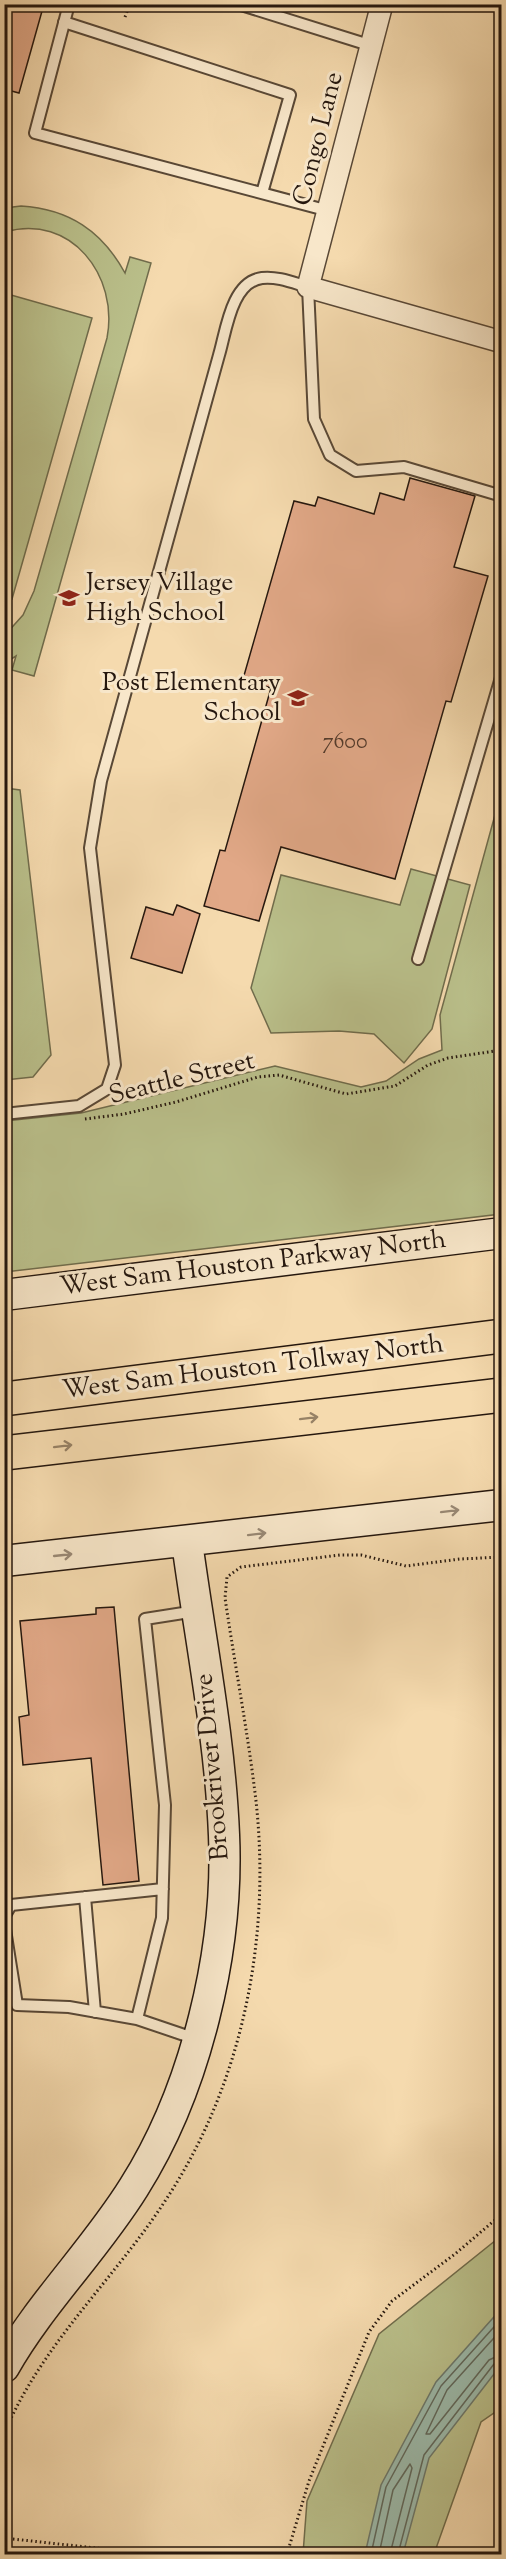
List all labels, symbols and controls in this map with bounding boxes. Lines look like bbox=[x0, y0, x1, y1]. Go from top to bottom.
street label: Congo Lane bbox=[285, 68, 353, 210]
place label: Jersey Village High School bbox=[84, 565, 233, 632]
school or university icon: Jersey Village High School bbox=[57, 586, 81, 610]
place label: Post Elementary School bbox=[102, 665, 281, 732]
school or university icon: Post Elementary School bbox=[286, 686, 310, 710]
house number: 7600 bbox=[322, 727, 368, 759]
street label: Seattle Street bbox=[105, 1043, 259, 1115]
street label: West Sam Houston Parkway North bbox=[58, 1222, 448, 1306]
street label: West Sam Houston Tollway North bbox=[60, 1326, 446, 1410]
one-way arrow bbox=[299, 1412, 319, 1423]
one-way arrow bbox=[52, 1440, 72, 1451]
one-way arrow bbox=[440, 1505, 460, 1516]
one-way arrow bbox=[246, 1528, 266, 1539]
one-way arrow bbox=[52, 1549, 72, 1560]
street label: Brookriver Drive bbox=[186, 1672, 240, 1862]

